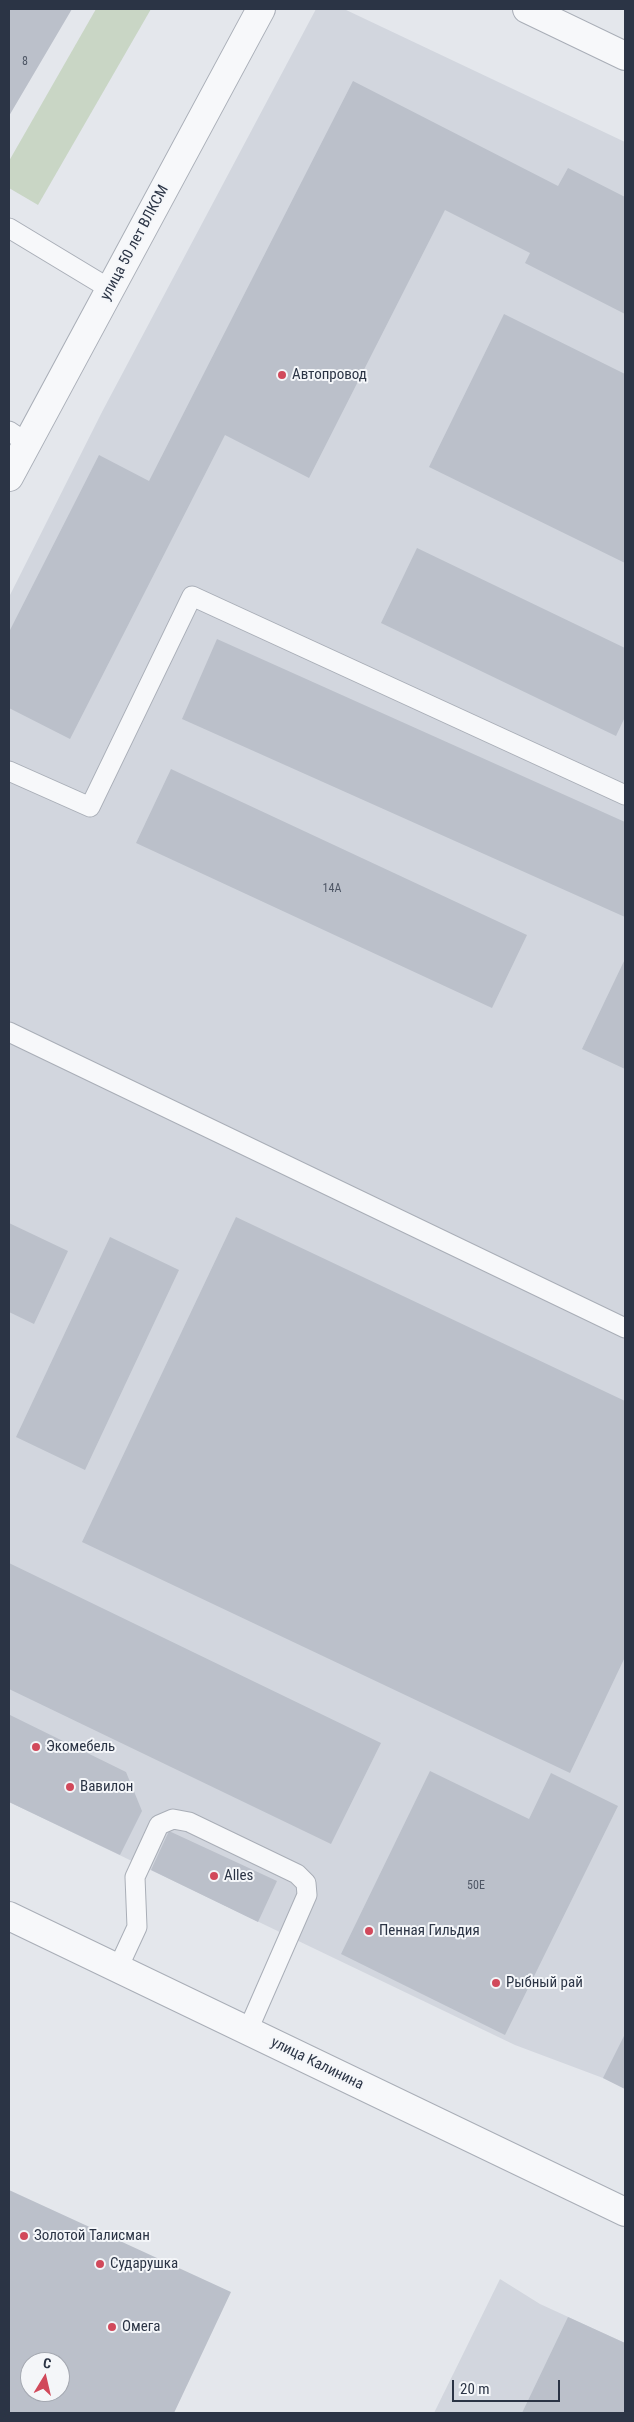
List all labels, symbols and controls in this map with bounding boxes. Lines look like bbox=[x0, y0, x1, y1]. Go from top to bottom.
house number: 8 bbox=[22, 55, 28, 69]
street label: улица 50 лет ВЛКСМ bbox=[97, 182, 173, 304]
place label: Автопровод bbox=[292, 366, 367, 384]
marker: Автопровод bbox=[276, 369, 288, 381]
house number: 14А bbox=[323, 882, 341, 896]
place label: Экомебель bbox=[46, 1738, 115, 1756]
marker: Экомебель bbox=[30, 1741, 42, 1753]
place label: Вавилон bbox=[80, 1778, 133, 1796]
marker: Вавилон bbox=[64, 1781, 76, 1793]
place label: Alles bbox=[224, 1867, 253, 1885]
marker: Alles bbox=[208, 1870, 220, 1882]
house number: 50Е bbox=[467, 1879, 485, 1893]
place label: Пенная Гильдия bbox=[379, 1922, 480, 1940]
marker: Пенная Гильдия bbox=[363, 1925, 375, 1937]
place label: Рыбный рай bbox=[506, 1974, 583, 1992]
marker: Рыбный рай bbox=[490, 1977, 502, 1989]
street label: улица Калинина bbox=[268, 2034, 366, 2094]
place label: Золотой Талисман bbox=[34, 2227, 150, 2245]
marker: Золотой Талисман bbox=[18, 2230, 30, 2242]
place label: Сударушка bbox=[110, 2255, 178, 2273]
marker: Сударушка bbox=[94, 2258, 106, 2270]
place label: Омега bbox=[122, 2318, 160, 2336]
marker: Омега bbox=[106, 2321, 118, 2333]
north arrow bbox=[20, 2352, 70, 2402]
text: С bbox=[42, 2355, 52, 2372]
scale bar bbox=[454, 2370, 562, 2402]
text: 20 m bbox=[460, 2380, 490, 2398]

